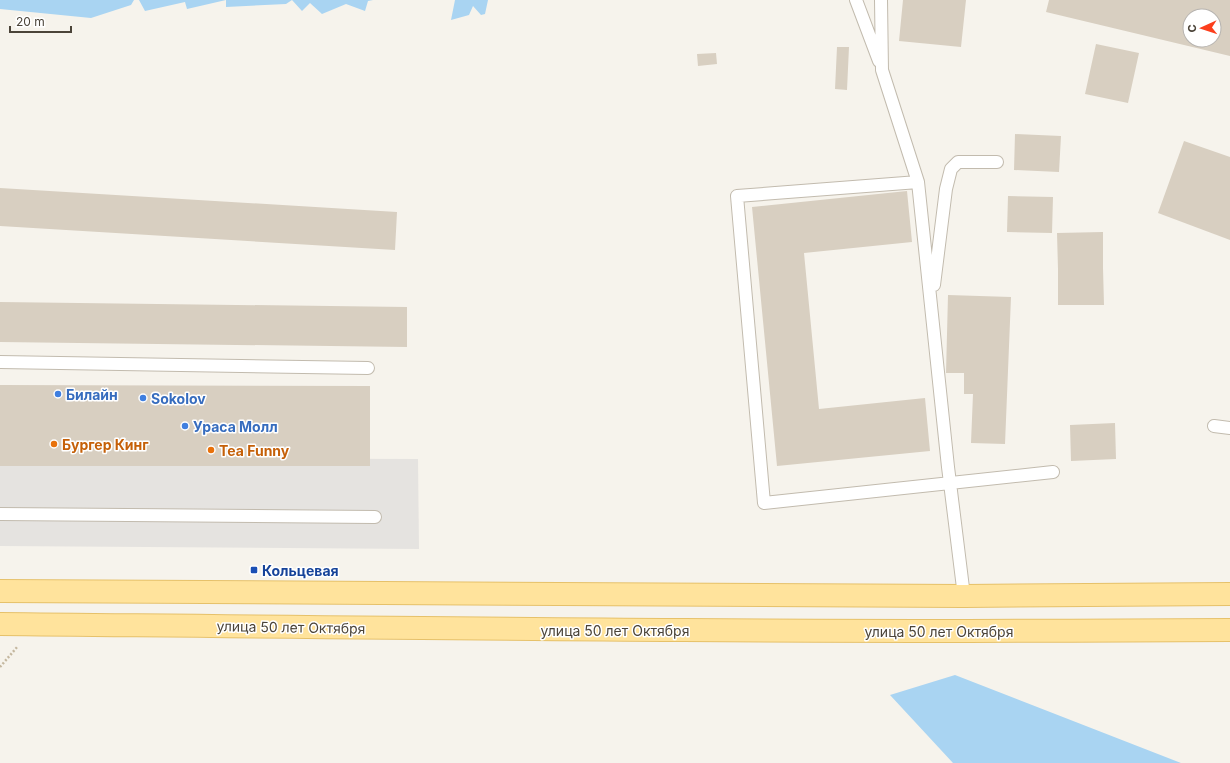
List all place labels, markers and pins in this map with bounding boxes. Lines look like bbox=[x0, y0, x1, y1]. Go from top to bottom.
place label: Билайн bbox=[66, 386, 118, 403]
marker: Билайн bbox=[53, 389, 63, 399]
place label: Sokolov bbox=[151, 390, 206, 407]
marker: Sokolov bbox=[138, 393, 148, 403]
place label: Ураса Молл bbox=[193, 418, 278, 435]
marker: Ураса Молл bbox=[180, 421, 190, 431]
place label: Бургер Кинг bbox=[62, 436, 149, 453]
marker: Бургер Кинг bbox=[49, 439, 59, 449]
place label: Tea Funny bbox=[219, 442, 290, 459]
marker: Tea Funny bbox=[206, 445, 216, 455]
place label: Кольцевая bbox=[262, 562, 339, 579]
marker: Кольцевая bbox=[249, 565, 259, 575]

